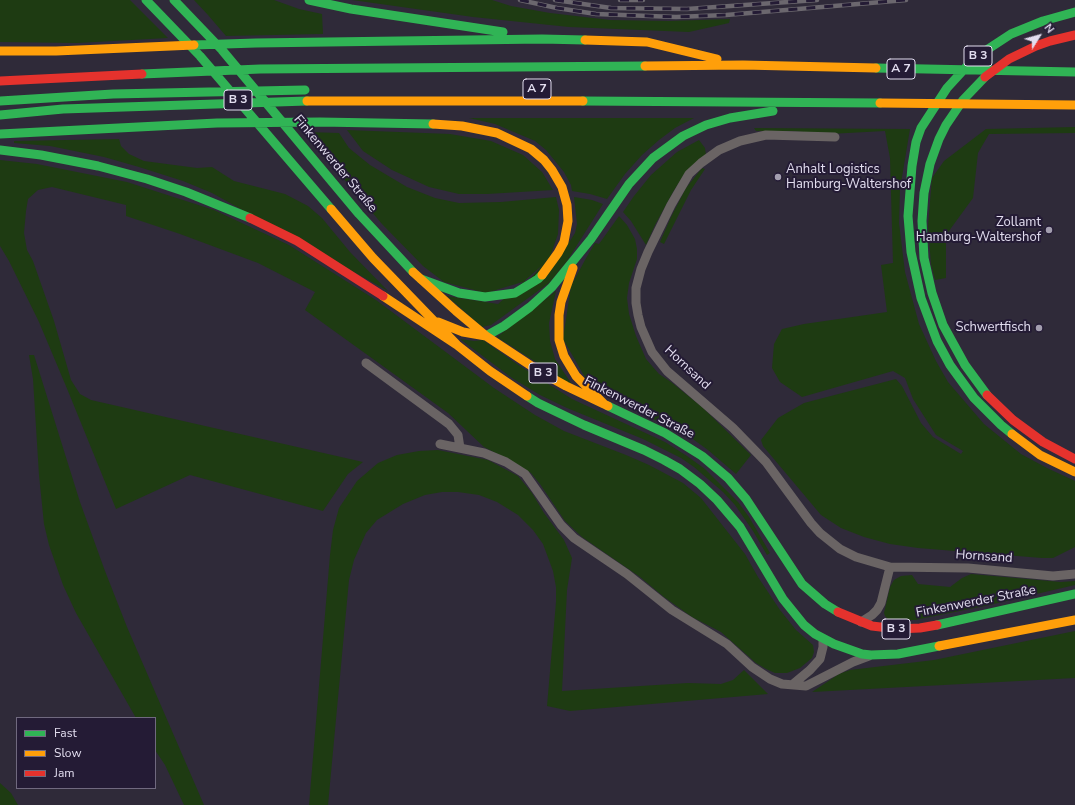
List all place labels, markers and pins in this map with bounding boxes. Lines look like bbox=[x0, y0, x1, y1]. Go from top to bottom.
place label: Anhalt Logistics Hamburg-Waltershof bbox=[786, 162, 911, 193]
marker: Anhalt Logistics Hamburg-Waltershof bbox=[773, 172, 783, 182]
place label: Zollamt Hamburg-Waltershof bbox=[916, 215, 1041, 246]
marker: Zollamt Hamburg-Waltershof bbox=[1044, 225, 1054, 235]
place label: Schwertfisch bbox=[955, 320, 1031, 336]
marker: Schwertfisch bbox=[1034, 323, 1044, 333]

